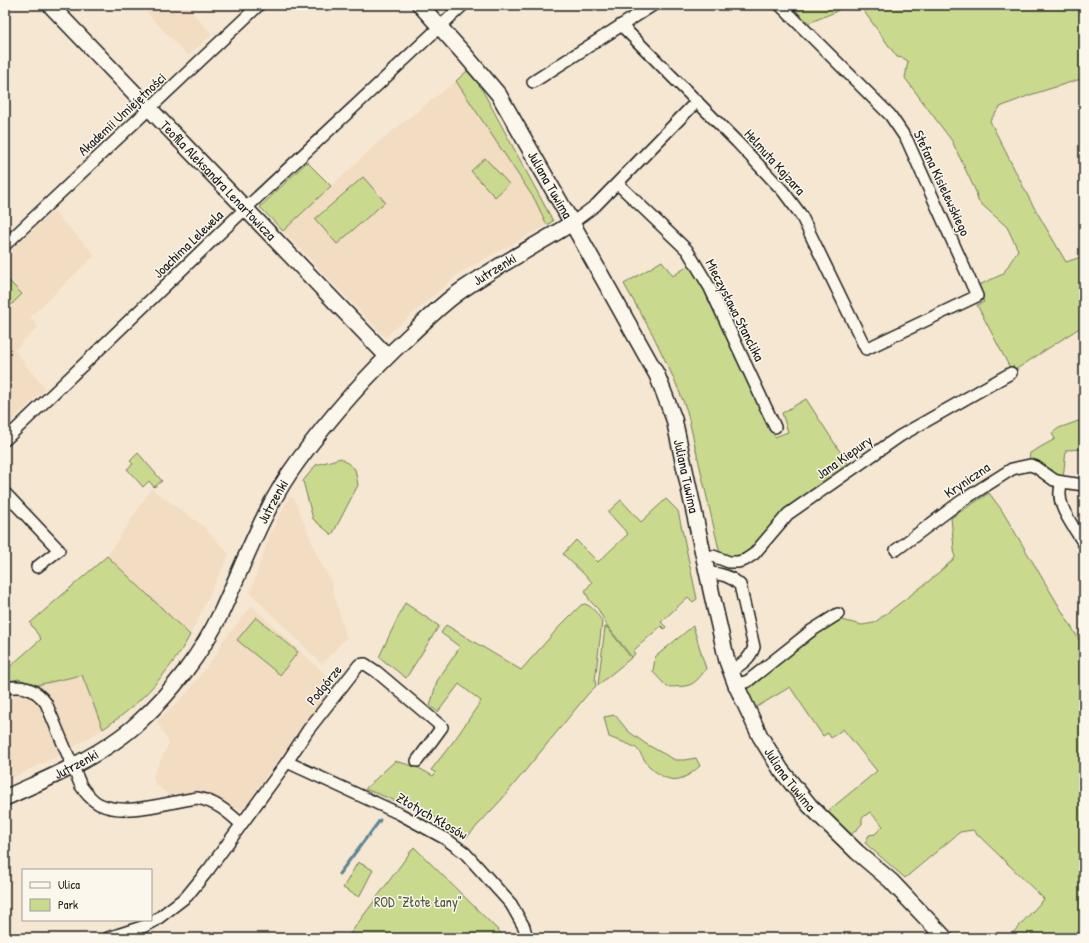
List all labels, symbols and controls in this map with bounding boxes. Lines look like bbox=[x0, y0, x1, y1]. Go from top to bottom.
street label: Akademii Umiejętności bbox=[74, 68, 170, 160]
street label: Teofila Aleksandra Lenartowicza bbox=[156, 116, 281, 244]
street label: Helmuta Kajzara bbox=[740, 124, 811, 200]
street label: Stefana Kisielewskiego bbox=[909, 127, 975, 239]
street label: Juliana Tuwima bbox=[524, 147, 578, 222]
street label: Joachima Lelewela bbox=[149, 205, 227, 282]
street label: Jutrzenki bbox=[469, 248, 520, 289]
street label: Mieczysława Stanclika bbox=[701, 255, 770, 365]
street label: Jana Kiepury bbox=[812, 430, 876, 484]
street label: Juliana Tuwima bbox=[670, 437, 704, 515]
street label: Kryniczna bbox=[940, 457, 994, 503]
street label: Jutrzenki bbox=[253, 475, 292, 527]
street label: Podgórze bbox=[302, 660, 347, 709]
street label: Jutrzenki bbox=[51, 744, 102, 783]
street label: Juliana Tuwima bbox=[760, 744, 820, 816]
street label: Złotych Kłosów bbox=[393, 788, 472, 845]
legend bbox=[22, 869, 152, 921]
text: Ulica bbox=[58, 876, 80, 893]
park label: ROD "Złote Łany" bbox=[374, 892, 462, 912]
text: Park bbox=[58, 896, 78, 913]

